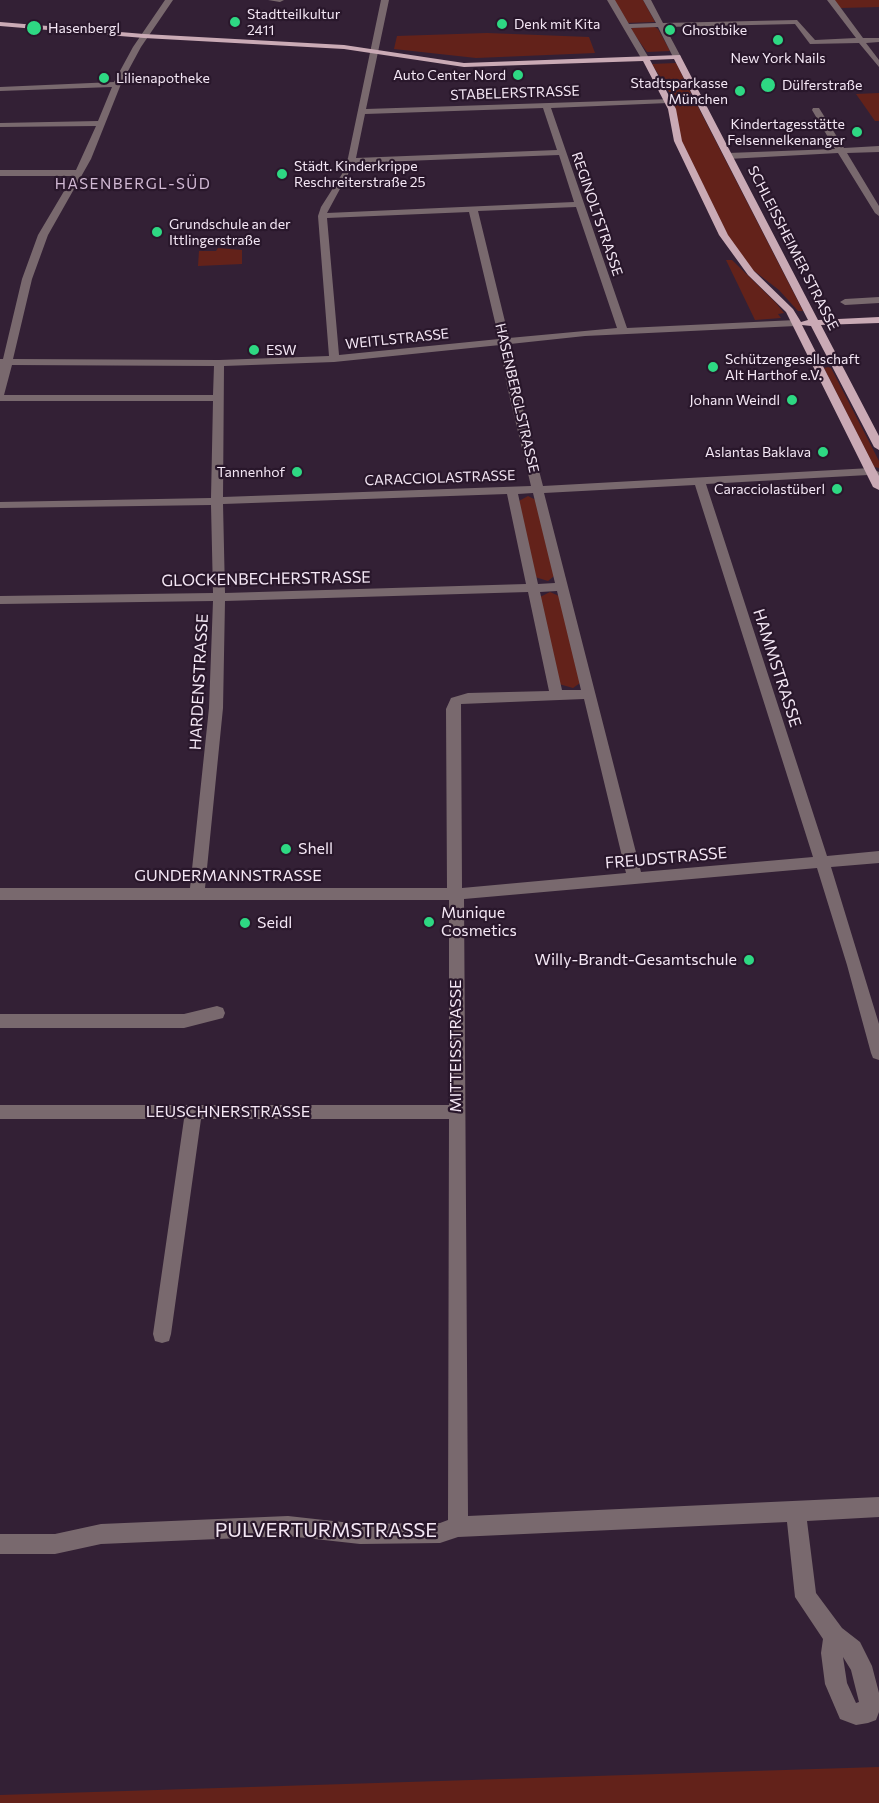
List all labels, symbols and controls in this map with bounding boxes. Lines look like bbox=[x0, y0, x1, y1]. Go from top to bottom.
place label: Stadtteilkultur 2411 bbox=[247, 6, 340, 38]
marker: Stadtteilkultur 2411 bbox=[228, 15, 242, 29]
place label: Denk mit Kita bbox=[514, 16, 600, 32]
marker: Denk mit Kita bbox=[495, 17, 509, 31]
marker: Hasenbergl bbox=[25, 19, 43, 37]
place label: Hasenbergl bbox=[48, 20, 120, 36]
place label: Ghostbike bbox=[682, 22, 747, 38]
marker: Ghostbike bbox=[663, 23, 677, 37]
marker: New York Nails bbox=[771, 33, 785, 47]
place label: New York Nails bbox=[730, 50, 826, 66]
place label: Auto Center Nord bbox=[393, 67, 506, 83]
marker: Auto Center Nord bbox=[511, 68, 525, 82]
place label: Lilienapotheke bbox=[116, 70, 210, 86]
marker: Lilienapotheke bbox=[97, 71, 111, 85]
place label: Stadtsparkasse München bbox=[630, 75, 728, 108]
marker: Dülferstraße bbox=[759, 76, 777, 94]
place label: Dülferstraße bbox=[782, 77, 862, 93]
street label: STABELERSTRASSE bbox=[450, 82, 580, 104]
marker: Stadtsparkasse München bbox=[733, 84, 747, 98]
place label: Kindertagesstätte Felsennelkenanger bbox=[727, 116, 845, 148]
marker: Kindertagesstätte Felsennelkenanger bbox=[850, 125, 864, 139]
street label: REGINOLTSTRASSE bbox=[568, 150, 626, 278]
place label: Städt. Kinderkrippe Reschreiterstraße 25 bbox=[294, 158, 426, 190]
street label: SCHLEISSHEIMER STRASSE bbox=[744, 163, 842, 333]
marker: Städt. Kinderkrippe Reschreiterstraße 25 bbox=[275, 167, 289, 181]
district label: HASENBERGL-SÜD bbox=[55, 175, 211, 193]
place label: Grundschule an der Ittlingerstraße bbox=[169, 216, 291, 249]
marker: Grundschule an der Ittlingerstraße bbox=[150, 225, 164, 239]
street label: HASENBERGLSTRASSE bbox=[492, 322, 542, 474]
street label: WEITLSTRASSE bbox=[344, 325, 450, 353]
place label: ESW bbox=[266, 342, 297, 358]
marker: ESW bbox=[247, 343, 261, 357]
place label: Schützengesellschaft Alt Harthof e.V. bbox=[725, 351, 860, 384]
marker: Schützengesellschaft Alt Harthof e.V. bbox=[706, 360, 720, 374]
place label: Johann Weindl bbox=[690, 392, 780, 408]
marker: Johann Weindl bbox=[785, 393, 799, 407]
place label: Aslantas Baklava bbox=[705, 444, 811, 460]
marker: Aslantas Baklava bbox=[816, 445, 830, 459]
place label: Tannenhof bbox=[217, 464, 285, 480]
marker: Tannenhof bbox=[290, 465, 304, 479]
street label: CARACCIOLASTRASSE bbox=[364, 467, 516, 489]
place label: Caracciolastüberl bbox=[714, 481, 825, 497]
marker: Caracciolastüberl bbox=[830, 482, 844, 496]
street label: GLOCKENBECHERSTRASSE bbox=[161, 568, 371, 590]
street label: HAMMSTRASSE bbox=[749, 606, 805, 730]
street label: HARDENSTRASSE bbox=[186, 613, 212, 751]
place label: Shell bbox=[298, 839, 333, 859]
marker: Shell bbox=[279, 842, 293, 856]
street label: FREUDSTRASSE bbox=[604, 843, 728, 873]
street label: GUNDERMANNSTRASSE bbox=[134, 866, 322, 886]
place label: Munique Cosmetics bbox=[441, 903, 517, 941]
place label: Seidl bbox=[257, 913, 292, 933]
marker: Munique Cosmetics bbox=[422, 915, 436, 929]
marker: Seidl bbox=[238, 916, 252, 930]
place label: Willy-Brandt-Gesamtschule bbox=[535, 950, 737, 970]
marker: Willy-Brandt-Gesamtschule bbox=[742, 953, 756, 967]
street label: MITTEISSTRASSE bbox=[446, 979, 466, 1113]
street label: LEUSCHNERSTRASSE bbox=[146, 1102, 310, 1122]
street label: PULVERTURMSTRASSE bbox=[215, 1518, 437, 1542]

